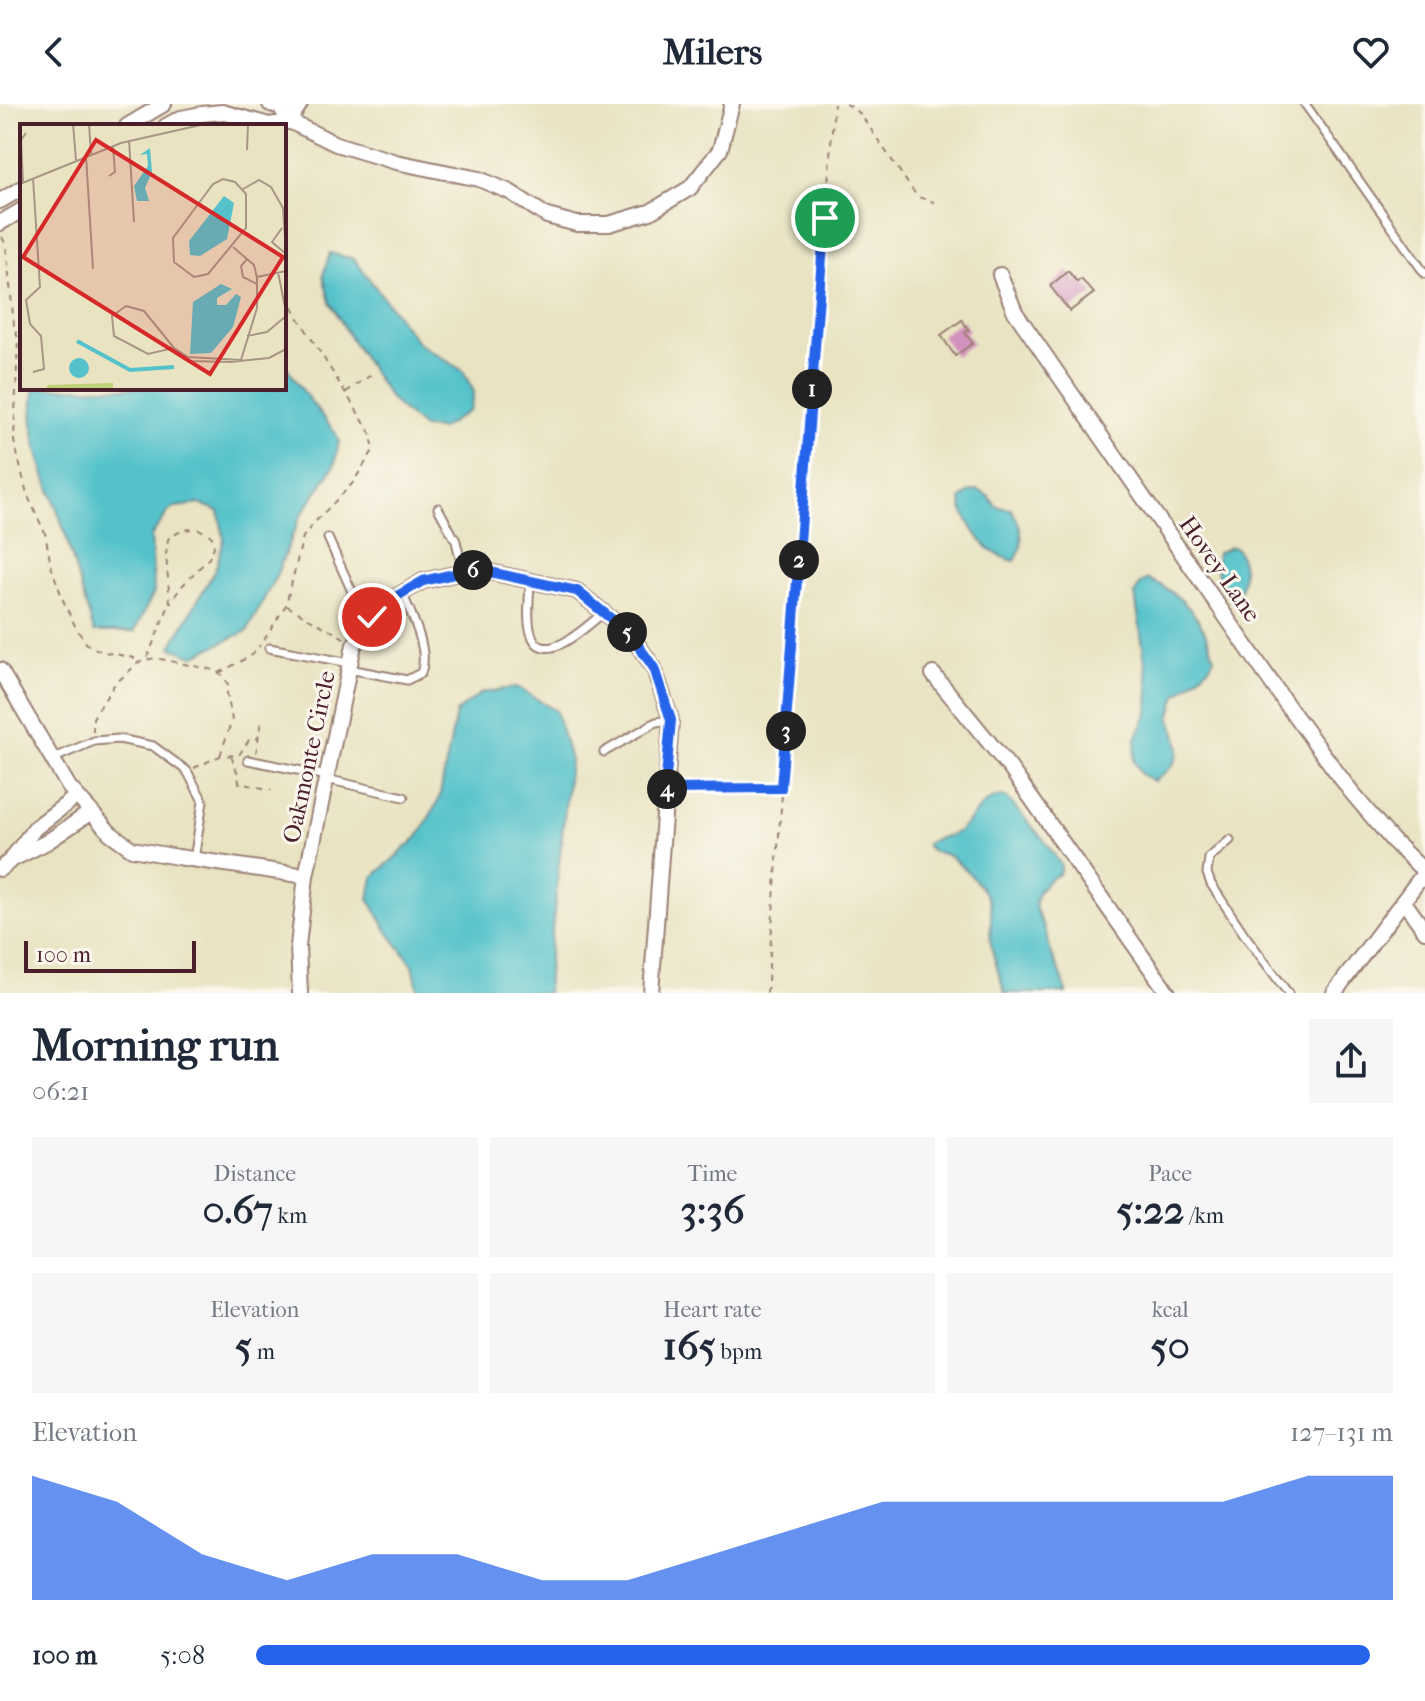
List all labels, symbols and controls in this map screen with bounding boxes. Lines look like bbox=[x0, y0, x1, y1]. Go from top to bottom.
icon: back bbox=[32, 30, 76, 74]
icon: heart bbox=[1349, 30, 1393, 74]
text: Milers bbox=[663, 31, 762, 73]
inset map bbox=[20, 124, 286, 390]
pin bbox=[791, 184, 859, 252]
icon: arrive bbox=[803, 196, 847, 240]
pin: 1 bbox=[792, 369, 832, 409]
text: 1 bbox=[808, 376, 816, 402]
street label: Hovey Lane bbox=[1173, 511, 1267, 627]
pin: 2 bbox=[779, 540, 819, 580]
text: 2 bbox=[793, 547, 805, 573]
pin: 6 bbox=[453, 550, 493, 590]
text: 6 bbox=[467, 557, 479, 583]
pin bbox=[338, 583, 406, 651]
icon: check bbox=[350, 595, 394, 639]
pin: 5 bbox=[607, 612, 647, 652]
text: 5 bbox=[622, 619, 632, 645]
street label: Oakmonte Circle bbox=[277, 668, 341, 846]
pin: 3 bbox=[766, 711, 806, 751]
text: 3 bbox=[781, 718, 791, 744]
pin: 4 bbox=[647, 769, 687, 809]
text: 4 bbox=[661, 776, 674, 802]
scale bar bbox=[24, 937, 196, 973]
text: 100 m bbox=[36, 942, 91, 968]
button: share bbox=[1309, 1019, 1393, 1103]
text: Morning run bbox=[32, 1020, 279, 1071]
text: 06:21 bbox=[32, 1076, 89, 1107]
text: Distance bbox=[213, 1161, 296, 1187]
text: Time bbox=[687, 1161, 737, 1187]
text: Pace bbox=[1148, 1161, 1192, 1187]
text: 0.67 bbox=[202, 1187, 273, 1233]
text: 3:36 bbox=[680, 1187, 745, 1233]
text: 5:22 bbox=[1116, 1187, 1184, 1233]
text: km bbox=[273, 1203, 307, 1229]
text: /km bbox=[1184, 1203, 1224, 1229]
text: Elevation bbox=[210, 1297, 299, 1323]
text: Heart rate bbox=[663, 1297, 762, 1323]
text: kcal bbox=[1152, 1297, 1189, 1323]
text: 5 bbox=[235, 1323, 252, 1369]
text: 165 bbox=[663, 1323, 716, 1369]
text: 50 bbox=[1151, 1323, 1190, 1369]
text: m bbox=[252, 1339, 275, 1365]
text: bpm bbox=[716, 1339, 762, 1365]
text: Elevation bbox=[32, 1417, 137, 1448]
text: 127–131 m bbox=[1290, 1417, 1393, 1448]
text: 100 m bbox=[32, 1640, 97, 1671]
text: 5:08 bbox=[160, 1640, 205, 1671]

